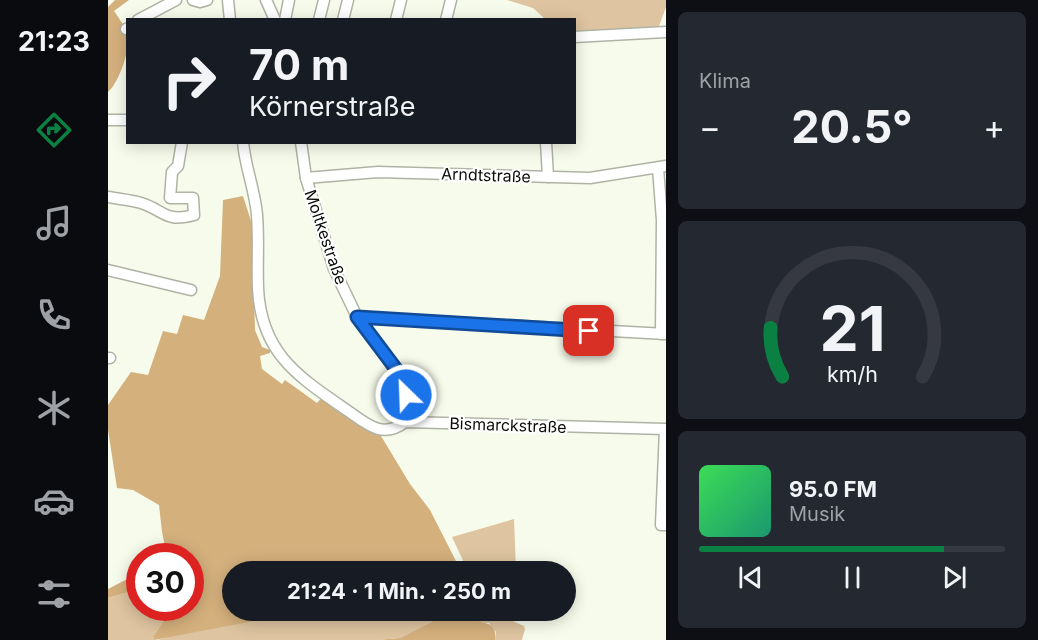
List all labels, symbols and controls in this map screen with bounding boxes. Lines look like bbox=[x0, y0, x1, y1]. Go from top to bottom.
text: 21:23 bbox=[18, 25, 90, 58]
text: 70 m bbox=[249, 39, 349, 90]
icon: right bbox=[150, 42, 228, 120]
text: Klima bbox=[699, 69, 751, 93]
text: Körnerstraße bbox=[249, 90, 416, 123]
text: 20.5° bbox=[791, 99, 913, 154]
text: − bbox=[699, 107, 721, 147]
text: + bbox=[983, 107, 1005, 147]
icon: directions bbox=[33, 109, 75, 151]
street label: Arndtstraße bbox=[441, 163, 531, 187]
street label: Moltkestraße bbox=[300, 187, 352, 287]
icon: music bbox=[33, 202, 75, 244]
text: 21 bbox=[819, 291, 885, 366]
icon: phone bbox=[33, 294, 75, 336]
pin bbox=[563, 305, 614, 356]
icon: arrive bbox=[572, 314, 605, 347]
text: km/h bbox=[827, 361, 877, 387]
position arrow bbox=[374, 363, 438, 427]
icon: climate bbox=[33, 387, 75, 429]
street label: Bismarckstraße bbox=[449, 413, 567, 437]
text: 95.0 FM bbox=[789, 476, 877, 502]
icon: car bbox=[33, 480, 75, 522]
text: Musik bbox=[789, 502, 845, 526]
speed limit sign: 30 bbox=[126, 543, 204, 621]
icon: previous bbox=[734, 561, 767, 594]
icon: pause bbox=[836, 561, 869, 594]
icon: next bbox=[938, 561, 971, 594]
icon: filters bbox=[33, 573, 75, 615]
text: 21:24 · 1 Min. · 250 m bbox=[287, 578, 511, 604]

